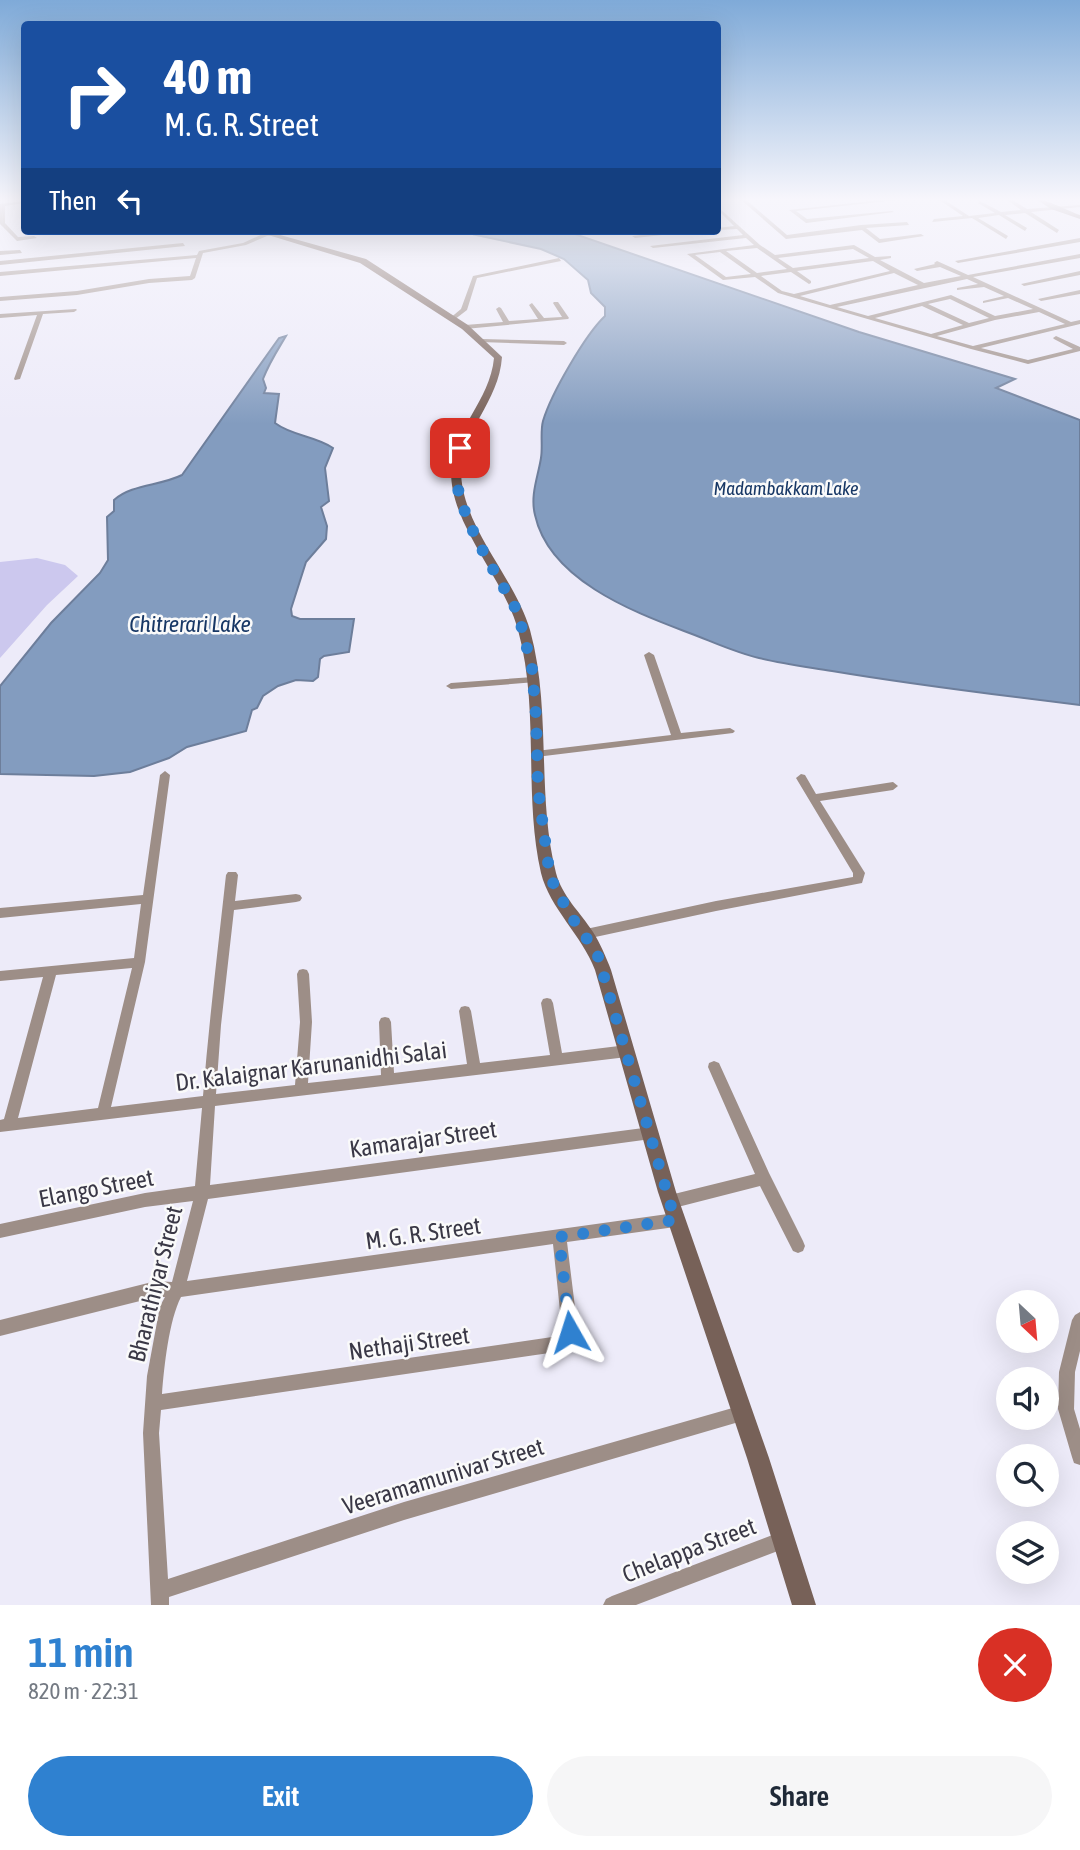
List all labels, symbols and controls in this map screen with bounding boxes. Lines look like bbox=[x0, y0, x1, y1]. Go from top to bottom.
text: 40 m bbox=[164, 48, 252, 104]
icon: right bbox=[49, 49, 140, 140]
text: M. G. R. Street bbox=[164, 106, 319, 143]
icon: left bbox=[111, 182, 149, 220]
text: Then bbox=[49, 186, 97, 216]
pin bbox=[430, 418, 490, 478]
icon: arrive bbox=[441, 429, 479, 467]
water label: Madambakkam Lake bbox=[713, 477, 859, 499]
water label: Chitrerari Lake bbox=[129, 611, 251, 637]
street label: Dr. Kalaignar Karunanidhi Salai bbox=[174, 1036, 448, 1096]
street label: Kamarajar Street bbox=[348, 1115, 498, 1163]
street label: Elango Street bbox=[36, 1164, 156, 1212]
street label: Bharathiyar Street bbox=[123, 1203, 187, 1365]
street label: M. G. R. Street bbox=[364, 1212, 482, 1254]
north arrow bbox=[996, 1290, 1059, 1353]
map controls bbox=[996, 1290, 1059, 1584]
position arrow bbox=[533, 1295, 607, 1369]
street label: Nethaji Street bbox=[347, 1321, 471, 1365]
button: sound bbox=[996, 1367, 1059, 1430]
street label: Veeramamunivar Street bbox=[339, 1433, 547, 1519]
button: search bbox=[996, 1444, 1059, 1507]
street label: Chelappa Street bbox=[618, 1512, 760, 1588]
button: layers bbox=[996, 1521, 1059, 1584]
text: 11 min bbox=[28, 1628, 134, 1676]
button: close bbox=[978, 1628, 1052, 1702]
text: 820 m · 22:31 bbox=[28, 1678, 139, 1704]
button: Exit bbox=[28, 1756, 533, 1836]
button: Share bbox=[547, 1756, 1052, 1836]

